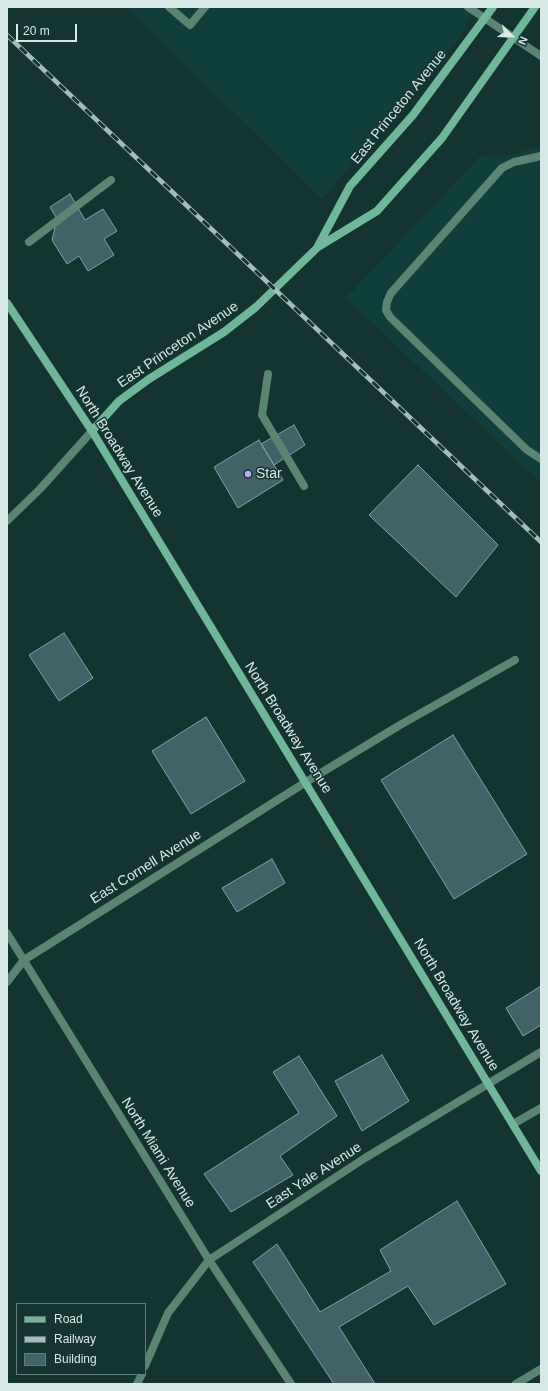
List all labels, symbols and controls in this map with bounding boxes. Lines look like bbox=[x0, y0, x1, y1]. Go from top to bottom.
scale bar bbox=[18, 16, 79, 42]
north arrow bbox=[492, 16, 532, 56]
text: 20 m bbox=[23, 24, 50, 38]
text: N bbox=[516, 35, 530, 47]
street label: East Princeton Avenue bbox=[348, 46, 450, 168]
street label: East Princeton Avenue bbox=[114, 298, 242, 392]
street label: North Broadway Avenue bbox=[72, 383, 166, 521]
place label: Star bbox=[256, 466, 282, 482]
marker: Star bbox=[243, 469, 253, 479]
street label: North Broadway Avenue bbox=[241, 659, 335, 797]
street label: East Cornell Avenue bbox=[88, 826, 204, 908]
street label: North Broadway Avenue bbox=[410, 936, 502, 1074]
street label: North Miami Avenue bbox=[117, 1095, 199, 1211]
street label: East Yale Avenue bbox=[263, 1139, 365, 1213]
legend bbox=[16, 1303, 146, 1375]
text: Road bbox=[54, 1312, 83, 1326]
text: Railway bbox=[54, 1332, 96, 1346]
text: Building bbox=[54, 1352, 97, 1366]

